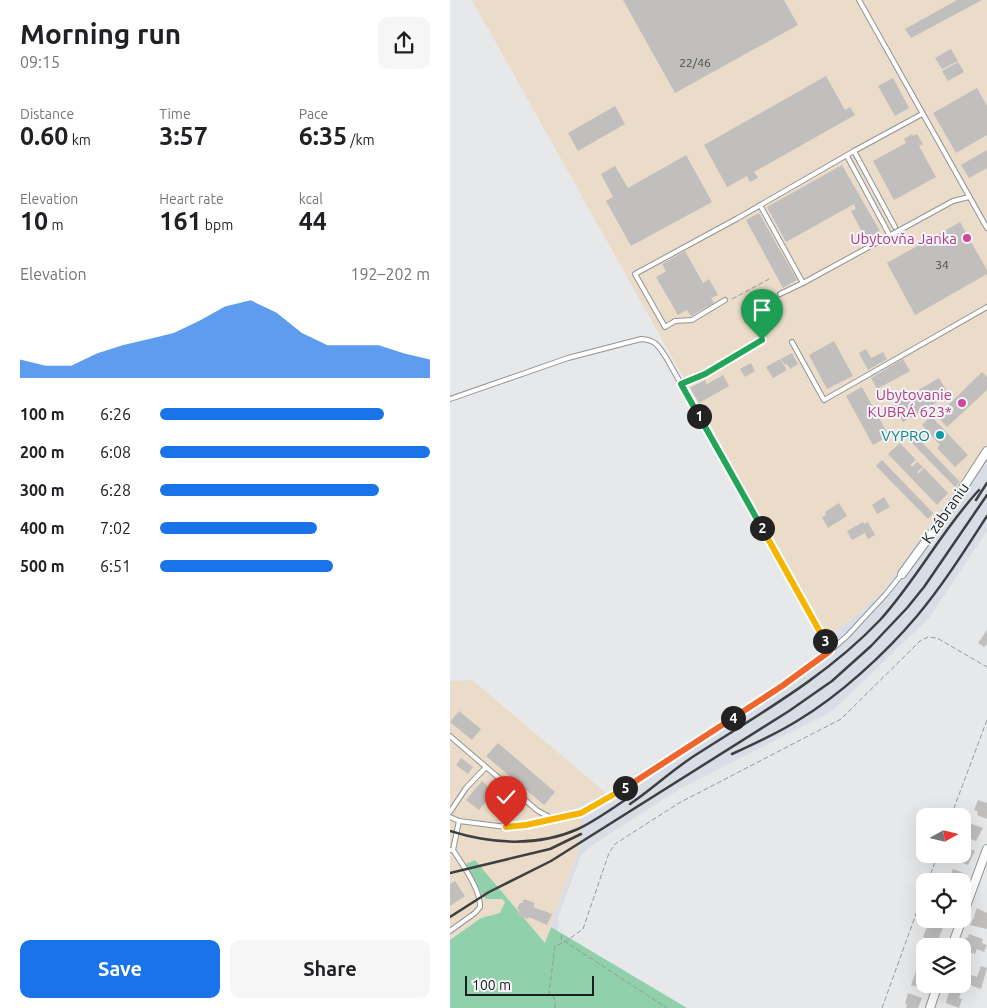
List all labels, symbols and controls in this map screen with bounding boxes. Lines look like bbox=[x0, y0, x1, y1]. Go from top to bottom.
button: share bbox=[378, 17, 430, 69]
text: Morning run bbox=[20, 18, 181, 49]
text: 09:15 bbox=[20, 53, 60, 71]
house number: 22/46 bbox=[679, 56, 711, 69]
text: Distance bbox=[20, 106, 74, 122]
text: Time bbox=[159, 106, 191, 122]
text: Pace bbox=[299, 106, 328, 122]
text: 0.60 bbox=[20, 122, 68, 150]
text: 3:57 bbox=[159, 122, 208, 150]
text: 6:35 bbox=[299, 122, 347, 150]
text: km bbox=[68, 132, 91, 148]
text: /km bbox=[347, 132, 375, 148]
text: Elevation bbox=[20, 191, 78, 207]
text: Heart rate bbox=[159, 191, 224, 207]
text: kcal bbox=[299, 191, 323, 207]
text: 10 bbox=[20, 207, 48, 235]
text: 161 bbox=[159, 207, 202, 235]
text: 44 bbox=[299, 207, 327, 235]
text: m bbox=[48, 217, 64, 233]
text: bpm bbox=[202, 217, 233, 233]
place label: Ubytovňa Janka bbox=[850, 230, 957, 247]
marker: Ubytovňa Janka bbox=[961, 232, 973, 244]
house number: 34 bbox=[935, 258, 949, 271]
text: Elevation bbox=[20, 265, 87, 283]
text: 192–202 m bbox=[350, 265, 430, 283]
pin bbox=[741, 289, 783, 340]
icon: arrive bbox=[748, 296, 776, 324]
place label: Ubytovanie KUBRÁ 623* bbox=[868, 386, 952, 420]
marker: Ubytovanie KUBRÁ 623* bbox=[956, 397, 968, 409]
pin: 1 bbox=[686, 404, 712, 428]
text: 100 m bbox=[20, 405, 65, 423]
text: 6:26 bbox=[100, 405, 131, 423]
text: 1 bbox=[696, 408, 703, 424]
place label: VYPRO bbox=[881, 427, 930, 444]
marker: VYPRO bbox=[934, 429, 946, 441]
text: 200 m bbox=[20, 443, 65, 461]
text: 6:08 bbox=[100, 443, 131, 461]
street label: K zábraniu bbox=[918, 479, 972, 547]
text: 300 m bbox=[20, 481, 65, 499]
text: 6:28 bbox=[100, 481, 131, 499]
pin: 2 bbox=[750, 516, 774, 540]
text: 400 m bbox=[20, 519, 65, 537]
text: 7:02 bbox=[100, 519, 131, 537]
text: 2 bbox=[759, 520, 766, 536]
text: 500 m bbox=[20, 557, 65, 575]
text: 6:51 bbox=[100, 557, 131, 575]
pin: 3 bbox=[812, 628, 838, 654]
text: 3 bbox=[822, 633, 829, 649]
pin: 4 bbox=[720, 706, 746, 730]
text: 4 bbox=[730, 710, 737, 726]
pin bbox=[485, 776, 527, 827]
pin: 5 bbox=[612, 776, 638, 800]
text: 5 bbox=[622, 780, 629, 796]
icon: check bbox=[492, 783, 520, 811]
north arrow bbox=[916, 808, 971, 862]
map controls bbox=[916, 808, 971, 993]
button: locate bbox=[916, 873, 971, 928]
button: layers bbox=[916, 938, 971, 993]
button: Save bbox=[20, 940, 220, 998]
button: Share bbox=[230, 940, 430, 998]
scale bar bbox=[465, 973, 594, 996]
text: 100 m bbox=[472, 977, 511, 993]

